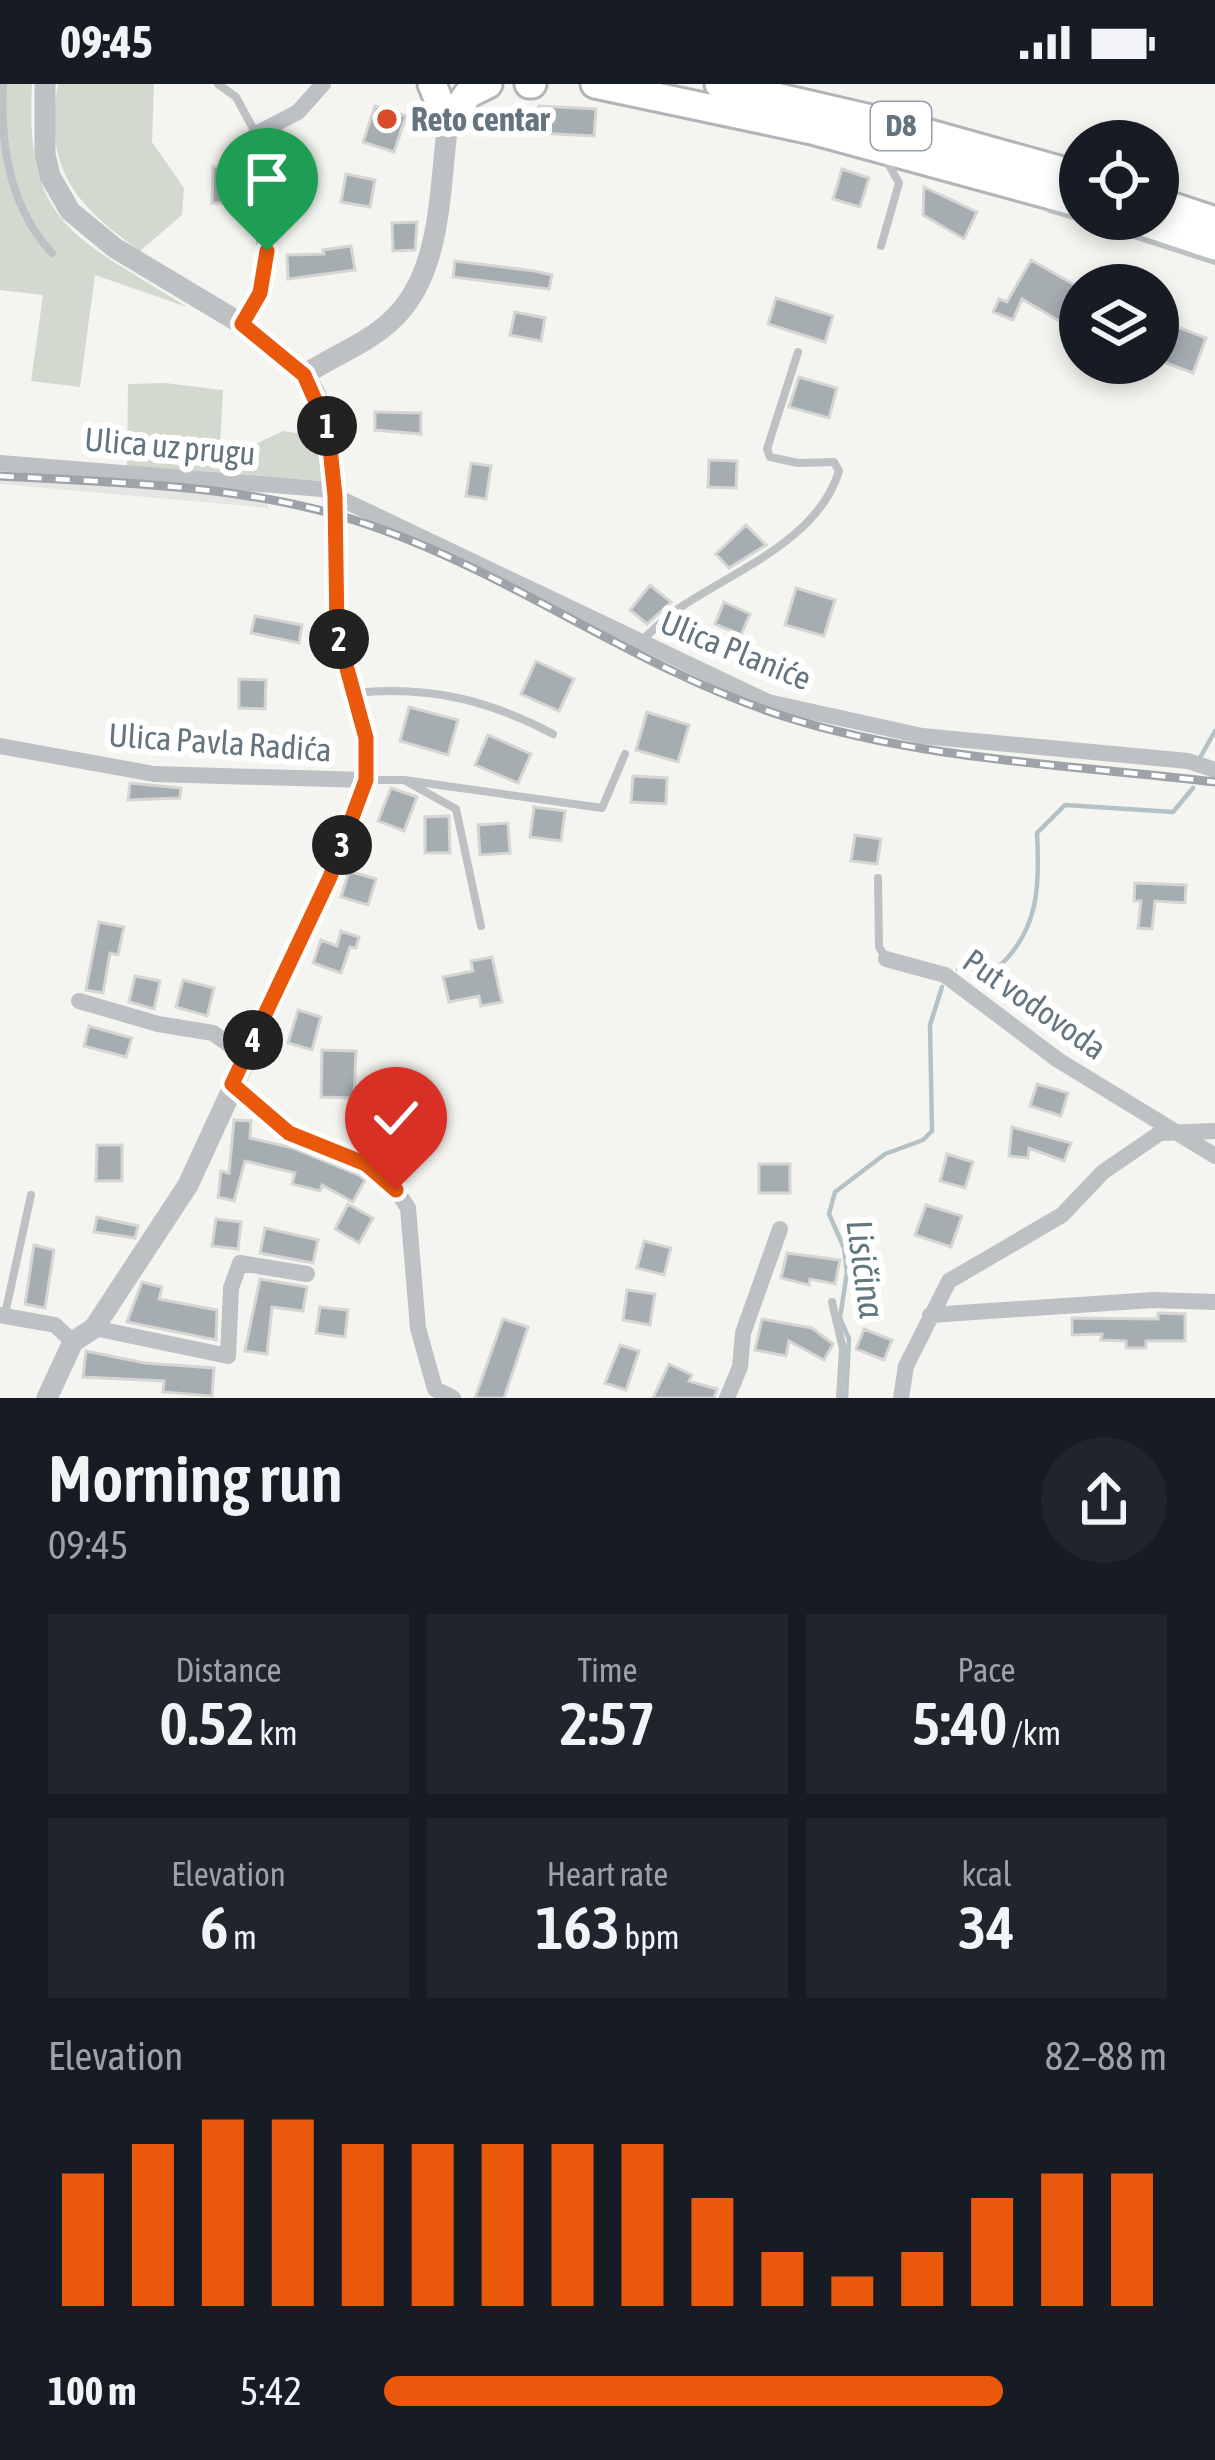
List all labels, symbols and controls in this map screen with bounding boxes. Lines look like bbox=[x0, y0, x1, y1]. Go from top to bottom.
text: 09:45 bbox=[60, 16, 153, 68]
place label: Reto centar bbox=[411, 100, 551, 138]
road number: D8 bbox=[871, 102, 931, 150]
marker: Reto centar bbox=[374, 106, 400, 132]
map controls bbox=[1059, 120, 1179, 384]
button: locate bbox=[1059, 120, 1179, 240]
pin bbox=[216, 128, 318, 251]
icon: arrive bbox=[234, 146, 300, 212]
button: layers bbox=[1059, 264, 1179, 384]
pin: 1 bbox=[297, 396, 357, 456]
text: 1 bbox=[319, 407, 335, 445]
street label: Ulica uz prugu bbox=[83, 420, 257, 472]
street label: Ulica Planiće bbox=[655, 603, 817, 697]
pin: 2 bbox=[309, 609, 369, 669]
text: 2 bbox=[331, 620, 347, 658]
street label: Ulica Pavla Radića bbox=[107, 715, 333, 769]
pin: 3 bbox=[312, 815, 372, 875]
text: 3 bbox=[334, 826, 350, 864]
street label: Put vodovoda bbox=[956, 941, 1114, 1067]
pin: 4 bbox=[223, 1010, 283, 1070]
text: 4 bbox=[245, 1021, 261, 1059]
pin bbox=[345, 1067, 447, 1190]
icon: check bbox=[363, 1085, 429, 1151]
water label: Lisičina bbox=[838, 1217, 894, 1321]
button: share bbox=[1041, 1437, 1167, 1563]
text: Morning run bbox=[48, 1440, 343, 1516]
text: 09:45 bbox=[48, 1523, 128, 1567]
text: Distance bbox=[176, 1651, 281, 1689]
text: Time bbox=[577, 1651, 638, 1689]
text: Pace bbox=[957, 1651, 1016, 1689]
text: 0.52 bbox=[159, 1689, 255, 1758]
text: 2:57 bbox=[560, 1689, 655, 1758]
text: 5:40 bbox=[912, 1689, 1007, 1758]
text: km bbox=[255, 1714, 298, 1752]
text: /km bbox=[1007, 1714, 1061, 1752]
text: Elevation bbox=[171, 1855, 286, 1893]
text: Heart rate bbox=[547, 1855, 668, 1893]
text: kcal bbox=[961, 1855, 1012, 1893]
text: 6 bbox=[200, 1893, 228, 1962]
text: 163 bbox=[535, 1893, 620, 1962]
text: 34 bbox=[958, 1893, 1015, 1962]
text: m bbox=[228, 1918, 257, 1956]
text: bpm bbox=[620, 1918, 680, 1956]
text: Elevation bbox=[48, 2034, 183, 2078]
text: 82–88 m bbox=[1045, 2034, 1167, 2078]
text: 100 m bbox=[48, 2369, 136, 2413]
text: 5:42 bbox=[240, 2369, 302, 2413]

